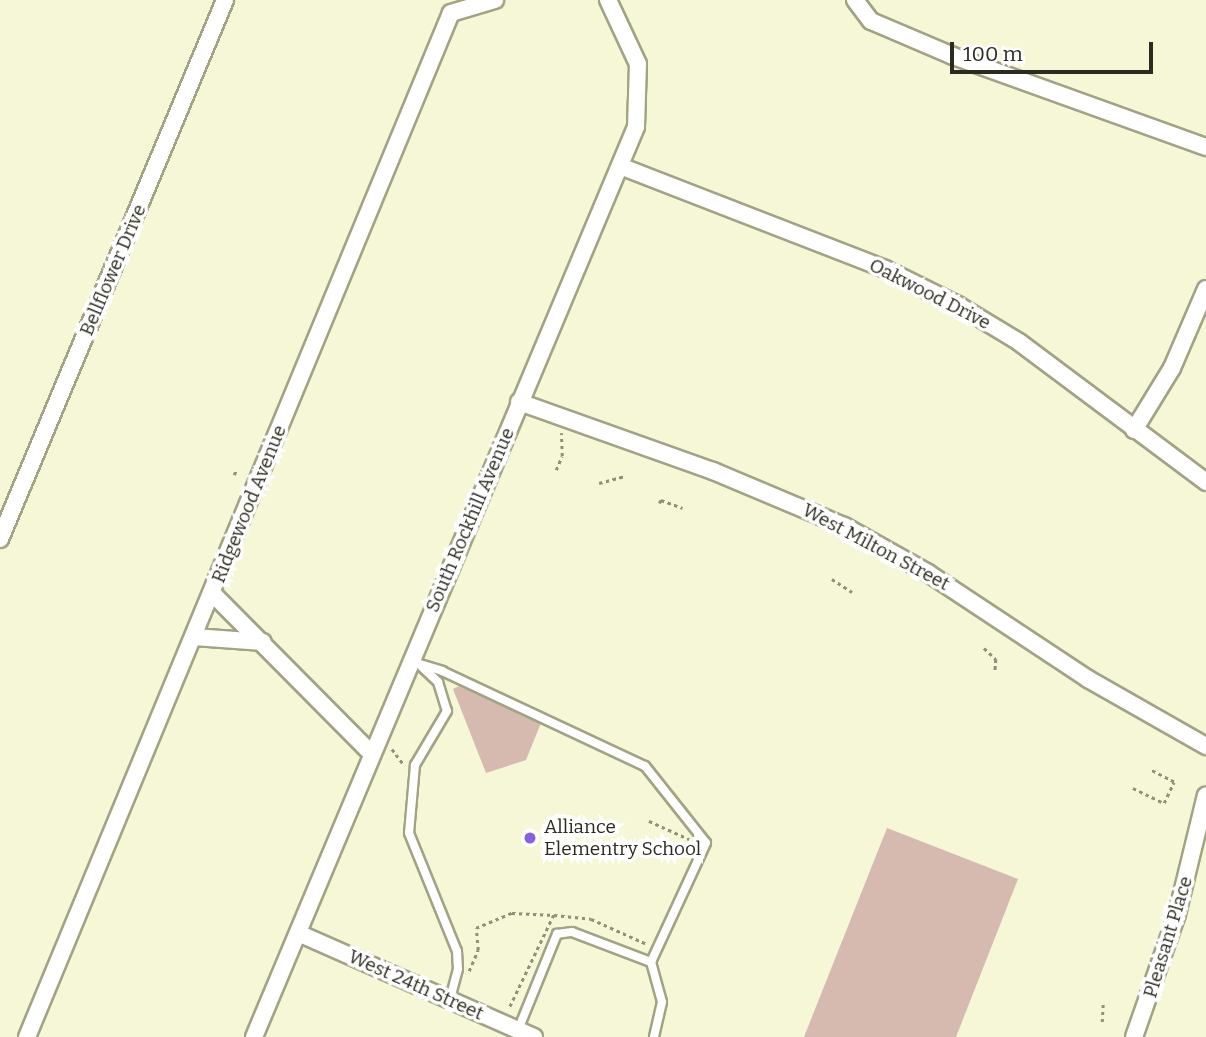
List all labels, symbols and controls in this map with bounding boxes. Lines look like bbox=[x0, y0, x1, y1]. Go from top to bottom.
scale bar bbox=[954, 28, 1157, 72]
text: 100 m bbox=[963, 41, 1023, 67]
street label: Bellflower Drive bbox=[75, 201, 151, 339]
street label: Oakwood Drive bbox=[865, 254, 995, 334]
street label: Ridgewood Avenue bbox=[207, 422, 291, 586]
street label: South Rockhill Avenue bbox=[421, 424, 519, 616]
street label: West Milton Street bbox=[799, 499, 953, 595]
place label: Alliance Elementry School bbox=[544, 816, 701, 860]
marker: Alliance Elementry School bbox=[522, 830, 538, 846]
street label: Pleasant Place bbox=[1139, 873, 1197, 1001]
street label: West 24th Street bbox=[345, 945, 487, 1025]

